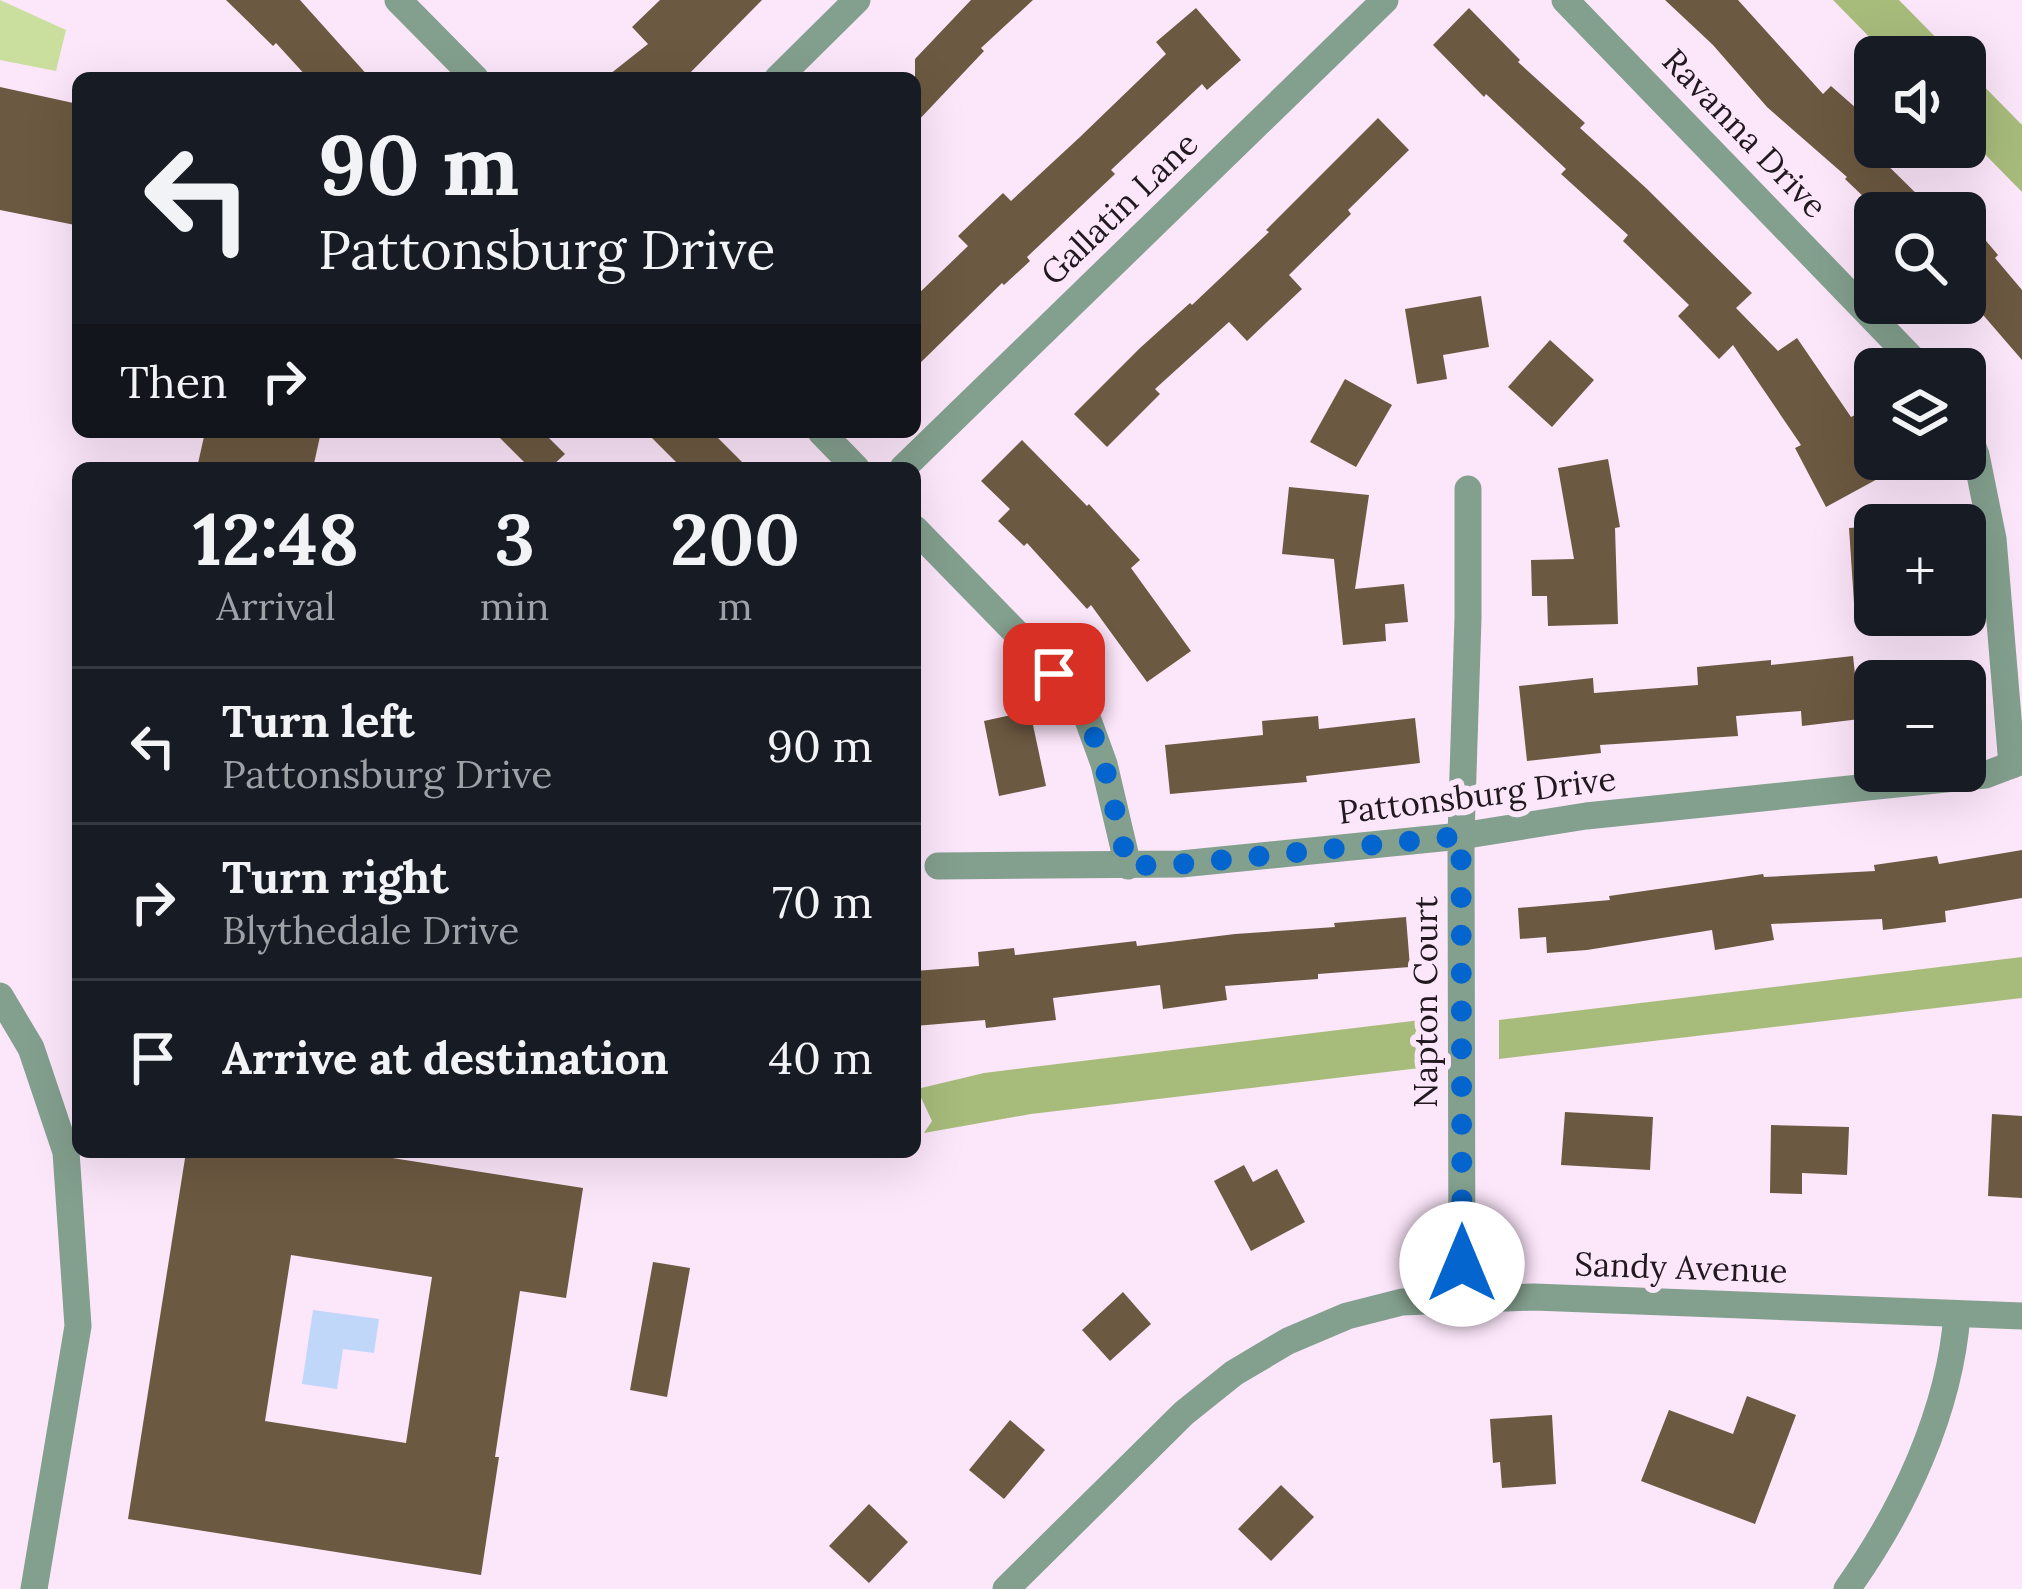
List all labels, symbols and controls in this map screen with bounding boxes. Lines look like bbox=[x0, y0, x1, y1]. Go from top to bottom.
map controls bbox=[1854, 36, 1986, 792]
button: sound bbox=[1854, 36, 1986, 168]
street label: Ravanna Drive bbox=[1654, 40, 1836, 226]
text: 90 m bbox=[318, 110, 519, 218]
icon: left bbox=[120, 120, 276, 276]
street label: Gallatin Lane bbox=[1032, 123, 1206, 293]
button: search bbox=[1854, 192, 1986, 324]
text: Pattonsburg Drive bbox=[318, 215, 775, 284]
icon: right bbox=[251, 348, 317, 414]
button: layers bbox=[1854, 348, 1986, 480]
text: Then bbox=[120, 353, 227, 410]
text: 12:48 bbox=[193, 493, 359, 585]
text: 3 bbox=[494, 493, 535, 585]
text: 200 bbox=[670, 493, 800, 585]
button: + bbox=[1854, 504, 1986, 636]
text: Arrival bbox=[216, 581, 336, 631]
text: min bbox=[480, 581, 549, 631]
text: m bbox=[718, 581, 753, 631]
pin bbox=[1003, 623, 1105, 725]
icon: arrive bbox=[1021, 641, 1087, 707]
button: − bbox=[1854, 660, 1986, 792]
text: Turn left bbox=[222, 692, 415, 749]
icon: left bbox=[120, 713, 186, 779]
text: 90 m bbox=[767, 717, 873, 774]
text: Pattonsburg Drive bbox=[222, 749, 552, 799]
street label: Pattonsburg Drive bbox=[1336, 757, 1618, 833]
text: Turn right bbox=[222, 848, 449, 905]
icon: right bbox=[120, 869, 186, 935]
text: 70 m bbox=[772, 873, 873, 930]
street label: Napton Court bbox=[1404, 896, 1446, 1108]
text: Blythedale Drive bbox=[222, 905, 520, 955]
icon: arrive bbox=[120, 1025, 186, 1091]
text: Arrive at destination bbox=[222, 1029, 669, 1086]
text: 40 m bbox=[769, 1029, 873, 1086]
position arrow bbox=[1399, 1201, 1525, 1327]
street label: Sandy Avenue bbox=[1574, 1242, 1788, 1292]

